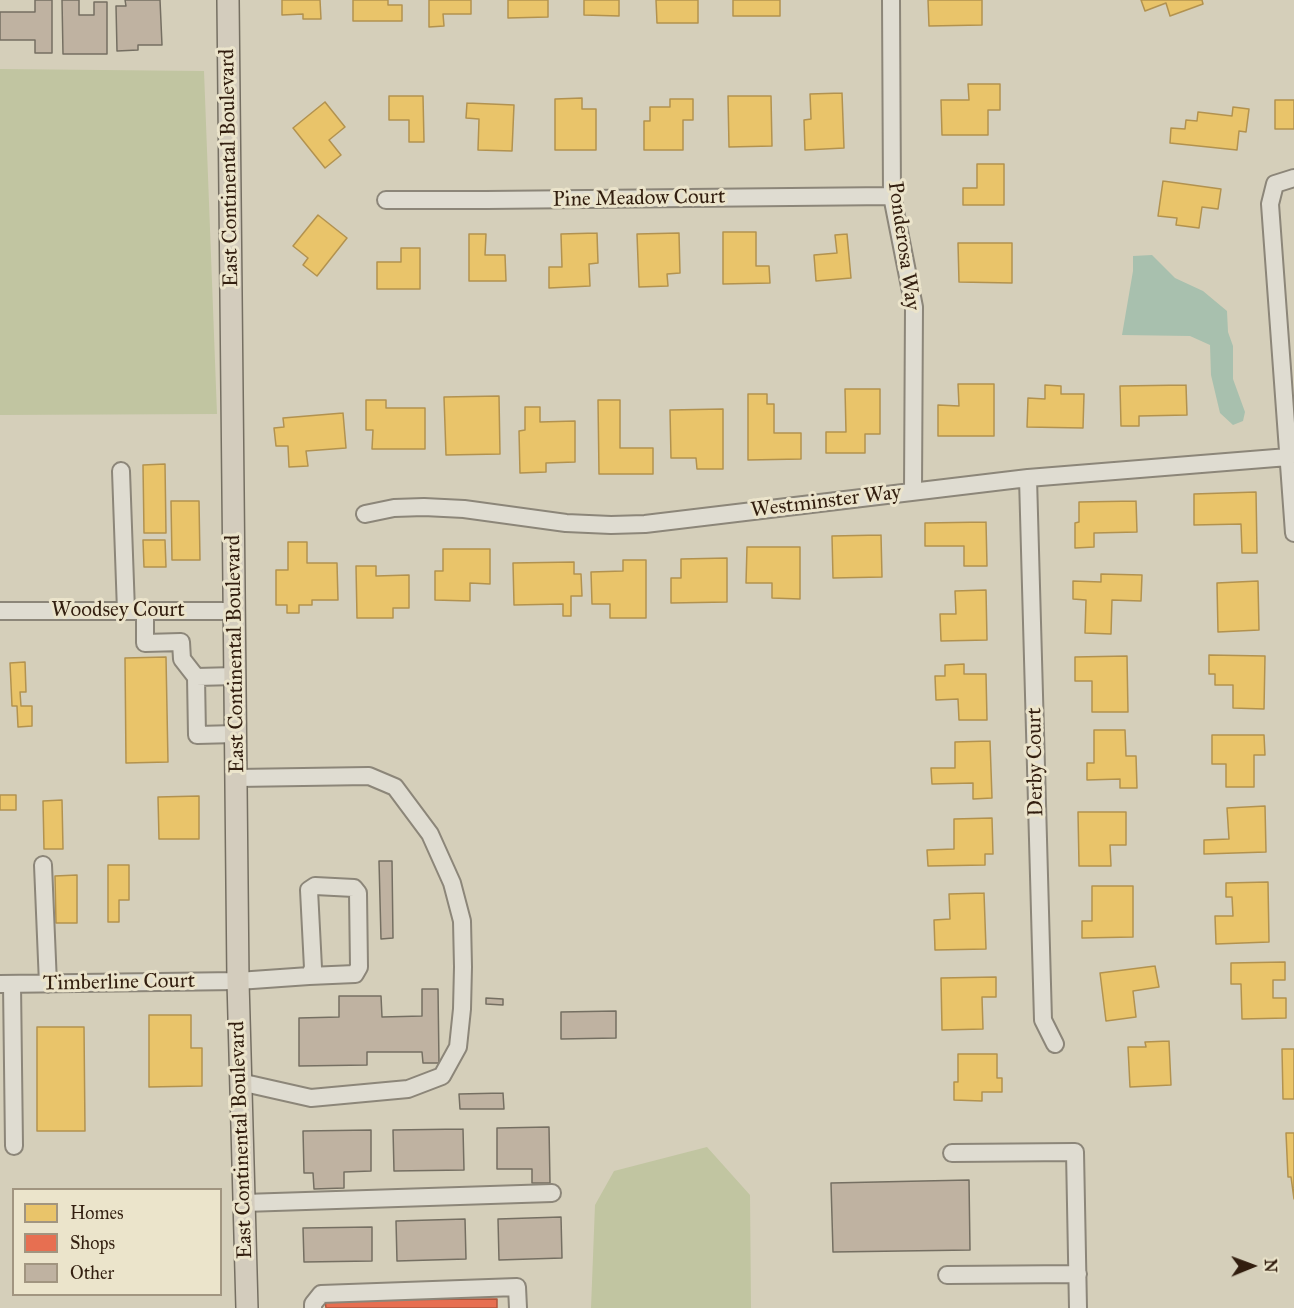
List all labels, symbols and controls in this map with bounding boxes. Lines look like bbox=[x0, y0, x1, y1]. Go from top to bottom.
street label: East Continental Boulevard bbox=[215, 49, 245, 287]
street label: Ponderosa Way bbox=[881, 180, 925, 312]
street label: Pine Meadow Court bbox=[553, 185, 725, 213]
street label: Westminster Way bbox=[749, 480, 903, 524]
street label: East Continental Boulevard bbox=[221, 535, 251, 773]
street label: Woodsey Court bbox=[51, 598, 185, 624]
street label: Derby Court bbox=[1022, 707, 1050, 817]
street label: Timberline Court bbox=[43, 969, 195, 997]
street label: East Continental Boulevard bbox=[225, 1021, 259, 1259]
legend bbox=[12, 1188, 222, 1296]
text: Homes bbox=[70, 1202, 124, 1224]
text: Shops bbox=[70, 1232, 115, 1254]
north arrow bbox=[1222, 1236, 1282, 1296]
text: N bbox=[1261, 1259, 1280, 1273]
text: Other bbox=[70, 1262, 114, 1284]

